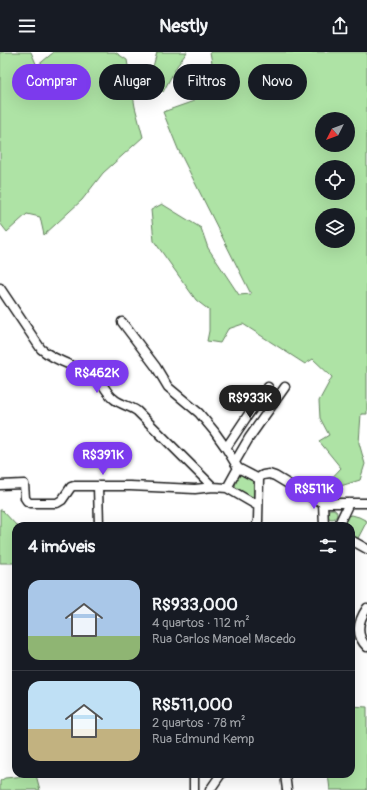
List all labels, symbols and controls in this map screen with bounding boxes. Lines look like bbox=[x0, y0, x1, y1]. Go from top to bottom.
icon: menu bbox=[16, 15, 38, 37]
text: Nestly bbox=[159, 15, 208, 38]
icon: share bbox=[329, 15, 351, 37]
chip: Comprar bbox=[12, 64, 91, 100]
chip: Alugar bbox=[99, 64, 165, 100]
chip: Filtros bbox=[173, 64, 240, 100]
chip: Novo bbox=[248, 64, 307, 100]
north arrow bbox=[315, 112, 355, 152]
map controls bbox=[315, 112, 355, 248]
button: locate bbox=[315, 160, 355, 200]
button: layers bbox=[315, 208, 355, 248]
pin: R$462K bbox=[64, 360, 130, 394]
text: R$462K bbox=[75, 365, 119, 381]
pin: R$933K bbox=[217, 385, 283, 419]
text: R$933K bbox=[228, 390, 272, 406]
pin: R$391K bbox=[70, 442, 136, 476]
text: R$391K bbox=[82, 447, 124, 463]
pin: R$511K bbox=[281, 476, 347, 510]
text: R$511K bbox=[294, 481, 334, 497]
icon: filters bbox=[317, 535, 339, 557]
text: 4 imóveis bbox=[28, 536, 95, 557]
text: R$933,000 bbox=[152, 594, 238, 615]
icon: home bbox=[60, 596, 108, 644]
text: 4 quartos · 112 m² bbox=[152, 615, 250, 631]
text: Rua Carlos Manoel Macedo bbox=[152, 631, 296, 647]
text: R$511,000 bbox=[152, 694, 233, 715]
icon: home bbox=[60, 697, 108, 745]
text: 2 quartos · 78 m² bbox=[152, 715, 246, 731]
text: Rua Edmund Kemp bbox=[152, 731, 255, 747]

